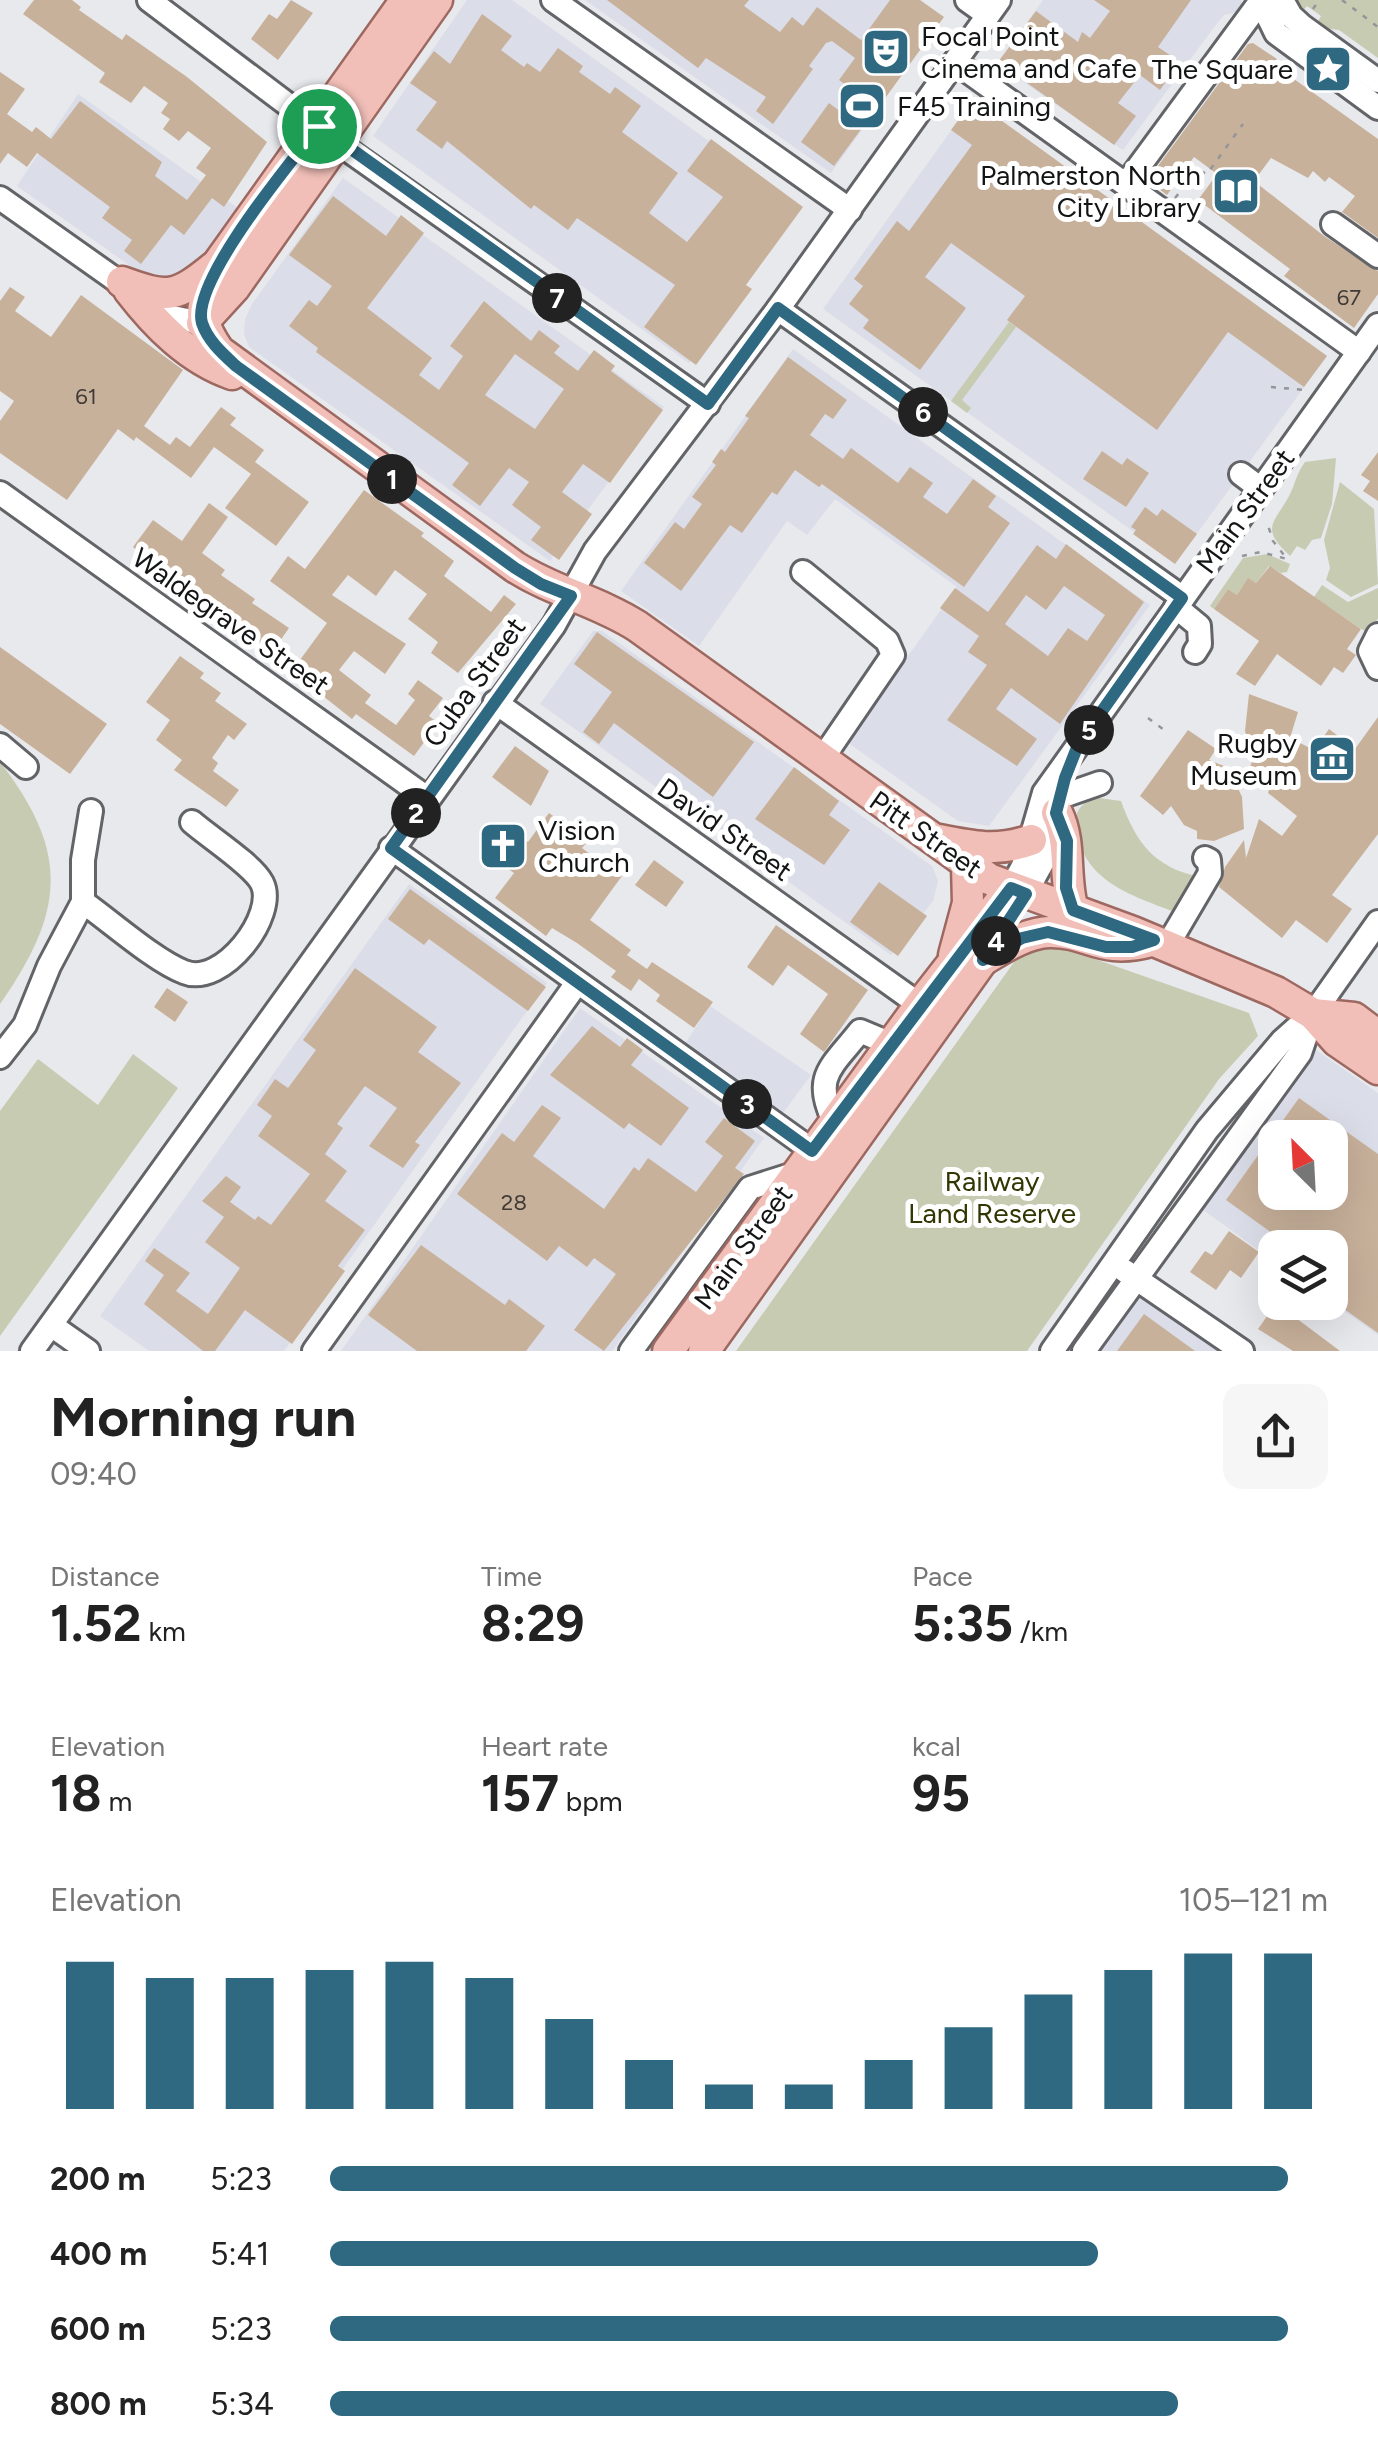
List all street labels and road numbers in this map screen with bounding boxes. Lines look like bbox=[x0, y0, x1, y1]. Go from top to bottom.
street label: Main Street bbox=[1189, 442, 1301, 580]
street label: Waldegrave Street bbox=[126, 540, 336, 702]
street label: Cuba Street bbox=[416, 611, 532, 753]
street label: David Street bbox=[651, 770, 799, 888]
street label: Pitt Street bbox=[863, 783, 989, 885]
street label: Main Street bbox=[687, 1178, 799, 1316]

